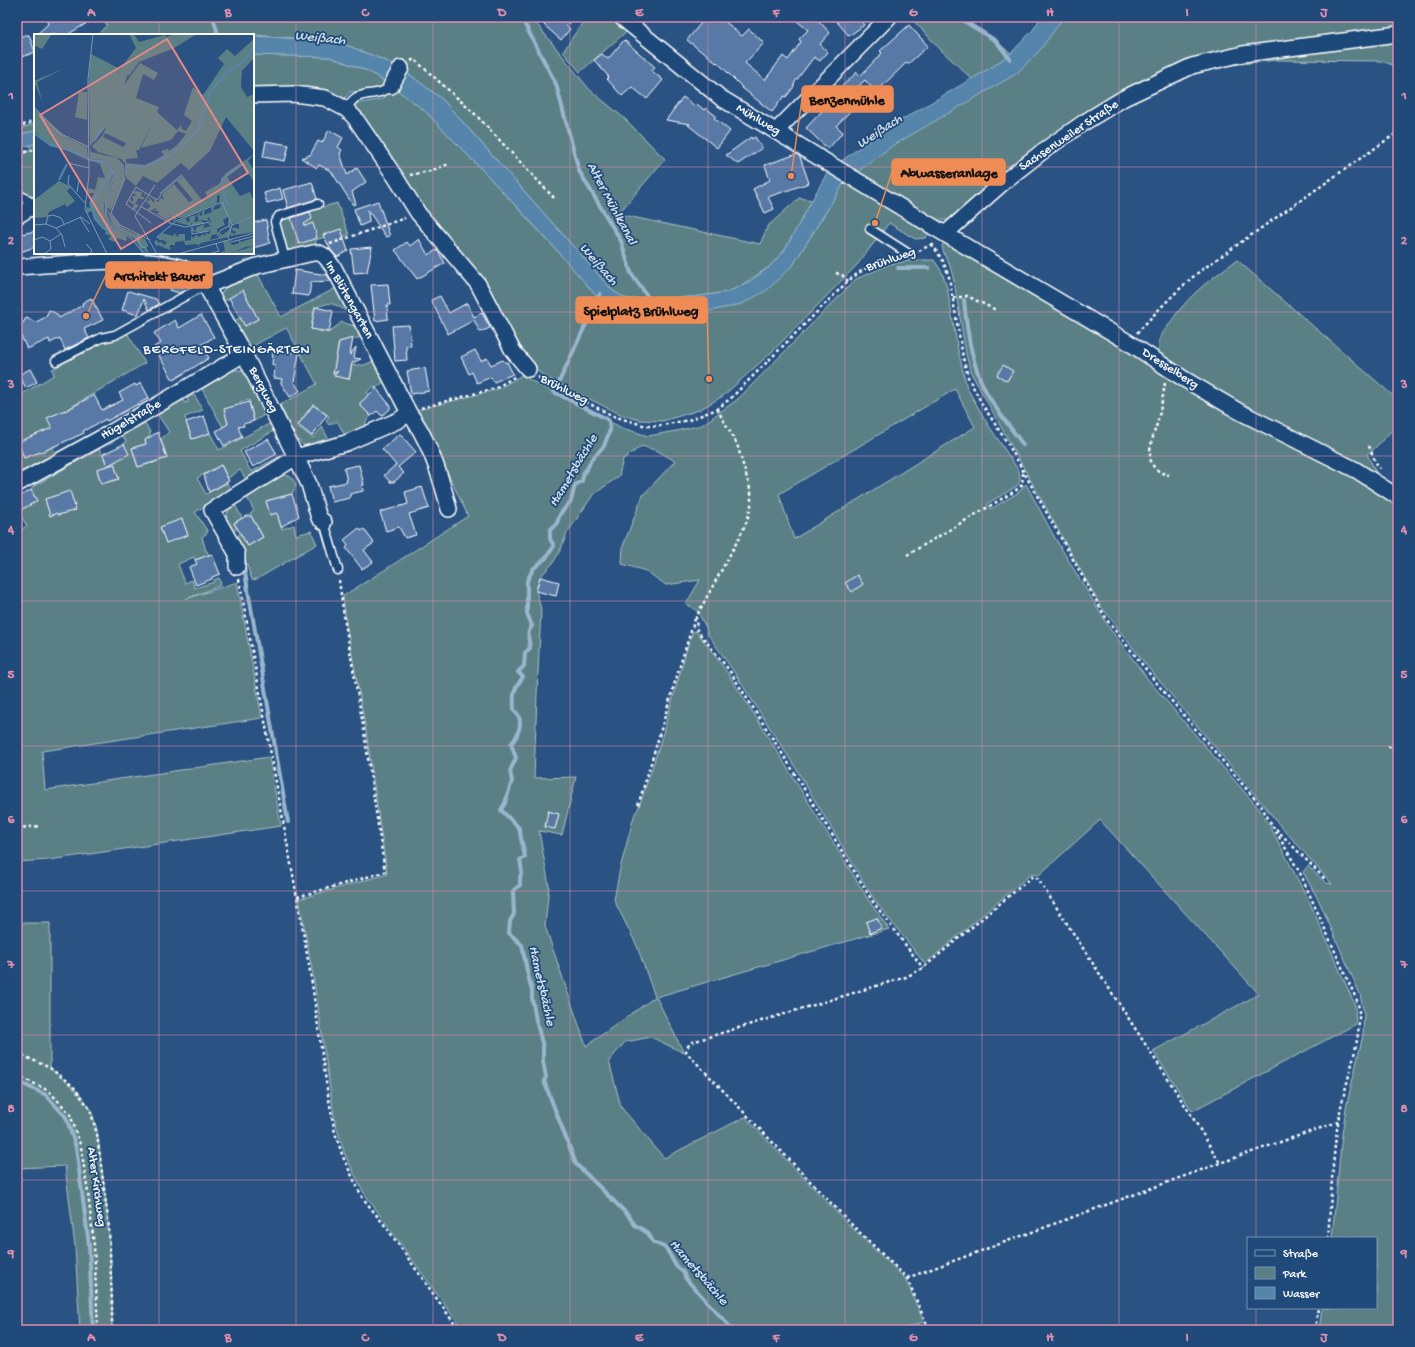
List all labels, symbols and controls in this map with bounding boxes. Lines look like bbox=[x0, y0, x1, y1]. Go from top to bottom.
text: A bbox=[86, 6, 96, 21]
text: B bbox=[224, 6, 233, 21]
text: C bbox=[360, 6, 370, 21]
text: D bbox=[497, 6, 507, 21]
text: E bbox=[635, 6, 644, 21]
text: F bbox=[772, 6, 781, 21]
text: G bbox=[909, 6, 918, 21]
text: H bbox=[1046, 6, 1054, 21]
text: I bbox=[1185, 6, 1189, 21]
text: J bbox=[1320, 6, 1329, 21]
water label: Weißach bbox=[294, 28, 347, 50]
inset map bbox=[34, 34, 254, 254]
callout: Benzenmühle bbox=[802, 86, 893, 112]
text: 1 bbox=[7, 89, 14, 104]
text: 1 bbox=[1400, 89, 1407, 104]
text: Benzenmühle bbox=[808, 93, 885, 110]
street label: Sachsenweiler Straße bbox=[1016, 97, 1122, 175]
street label: Mühlweg bbox=[733, 101, 783, 139]
water label: Weißach bbox=[854, 111, 906, 153]
callout: Abwasseranlage bbox=[892, 159, 1005, 185]
water label: Alter Mühlkanal bbox=[582, 160, 640, 249]
text: Abwasseranlage bbox=[899, 166, 998, 183]
text: 2 bbox=[8, 234, 15, 249]
text: 2 bbox=[1401, 234, 1408, 249]
water label: Weißach bbox=[575, 240, 621, 290]
street label: Brühlweg bbox=[863, 245, 918, 276]
street label: Im Blütengarten bbox=[321, 258, 377, 342]
callout: Architekt Bauer bbox=[106, 262, 212, 288]
text: Architekt Bauer bbox=[113, 269, 206, 286]
callout: Spielplatz Brühlweg bbox=[576, 297, 707, 323]
text: Spielplatz Brühlweg bbox=[583, 304, 699, 321]
district label: BERGFELD-STEINGÄRTEN bbox=[142, 342, 311, 359]
street label: Dresselberg bbox=[1138, 345, 1201, 393]
street label: Bergweg bbox=[245, 364, 281, 415]
street label: Brühlweg bbox=[537, 371, 590, 408]
text: 3 bbox=[7, 378, 15, 393]
text: 3 bbox=[1400, 378, 1408, 393]
street label: Hügelstraße bbox=[98, 397, 164, 443]
water label: Hametsbächle bbox=[546, 431, 603, 510]
text: 4 bbox=[7, 523, 15, 538]
text: 4 bbox=[1400, 523, 1408, 538]
text: 5 bbox=[8, 668, 15, 683]
text: 5 bbox=[1401, 668, 1408, 683]
text: 6 bbox=[8, 813, 15, 828]
text: 6 bbox=[1401, 813, 1408, 828]
water label: Hametsbächle bbox=[524, 944, 559, 1028]
text: 7 bbox=[7, 958, 16, 973]
text: 7 bbox=[1400, 958, 1409, 973]
text: 8 bbox=[7, 1102, 15, 1117]
text: 8 bbox=[1400, 1102, 1408, 1117]
street label: Alter Kirchweg bbox=[83, 1146, 109, 1228]
water label: Hametsbächle bbox=[665, 1237, 732, 1310]
legend bbox=[1247, 1237, 1377, 1309]
text: 9 bbox=[7, 1247, 15, 1262]
text: 9 bbox=[1400, 1247, 1408, 1262]
text: Straße bbox=[1283, 1248, 1319, 1262]
text: Park bbox=[1282, 1268, 1308, 1282]
text: Wasser bbox=[1283, 1288, 1321, 1302]
text: A bbox=[86, 1331, 96, 1346]
text: B bbox=[224, 1331, 233, 1346]
text: C bbox=[360, 1331, 370, 1346]
text: D bbox=[497, 1331, 507, 1346]
text: E bbox=[635, 1331, 644, 1346]
text: F bbox=[772, 1331, 781, 1346]
text: G bbox=[909, 1331, 918, 1346]
text: H bbox=[1046, 1331, 1054, 1346]
text: I bbox=[1185, 1331, 1189, 1346]
text: J bbox=[1320, 1331, 1329, 1346]

